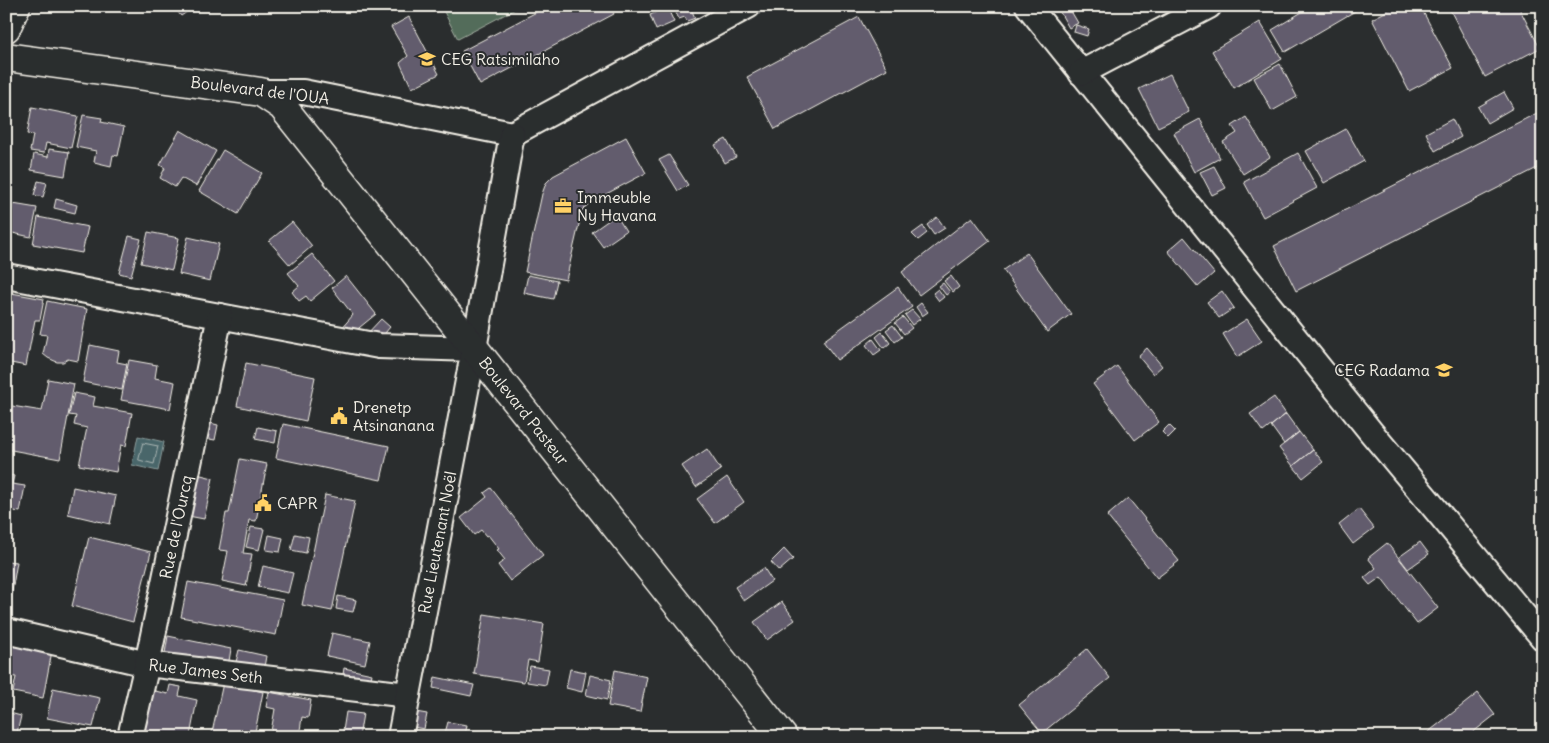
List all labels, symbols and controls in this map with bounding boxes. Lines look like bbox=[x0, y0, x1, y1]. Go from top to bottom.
school or university icon: CEG Ratsimilaho bbox=[417, 49, 437, 69]
place label: CEG Ratsimilaho bbox=[441, 49, 560, 69]
street label: Boulevard de l'OUA bbox=[190, 72, 330, 108]
place label: Immeuble Ny Havana bbox=[577, 187, 657, 225]
office icon: Immeuble Ny Havana bbox=[553, 196, 573, 216]
street label: Boulevard Pasteur bbox=[475, 353, 574, 470]
place label: CEG Radama bbox=[1334, 360, 1430, 380]
school or university icon: CEG Radama bbox=[1434, 360, 1454, 380]
place label: Drenetp Atsinanana bbox=[353, 397, 435, 435]
public building icon: Drenetp Atsinanana bbox=[329, 406, 349, 426]
street label: Rue Lieutenant Noël bbox=[414, 470, 460, 616]
street label: Rue de l'Ourcq bbox=[155, 473, 196, 580]
public building icon: CAPR bbox=[253, 493, 273, 513]
place label: CAPR bbox=[277, 493, 318, 513]
street label: Rue James Seth bbox=[148, 654, 264, 688]

